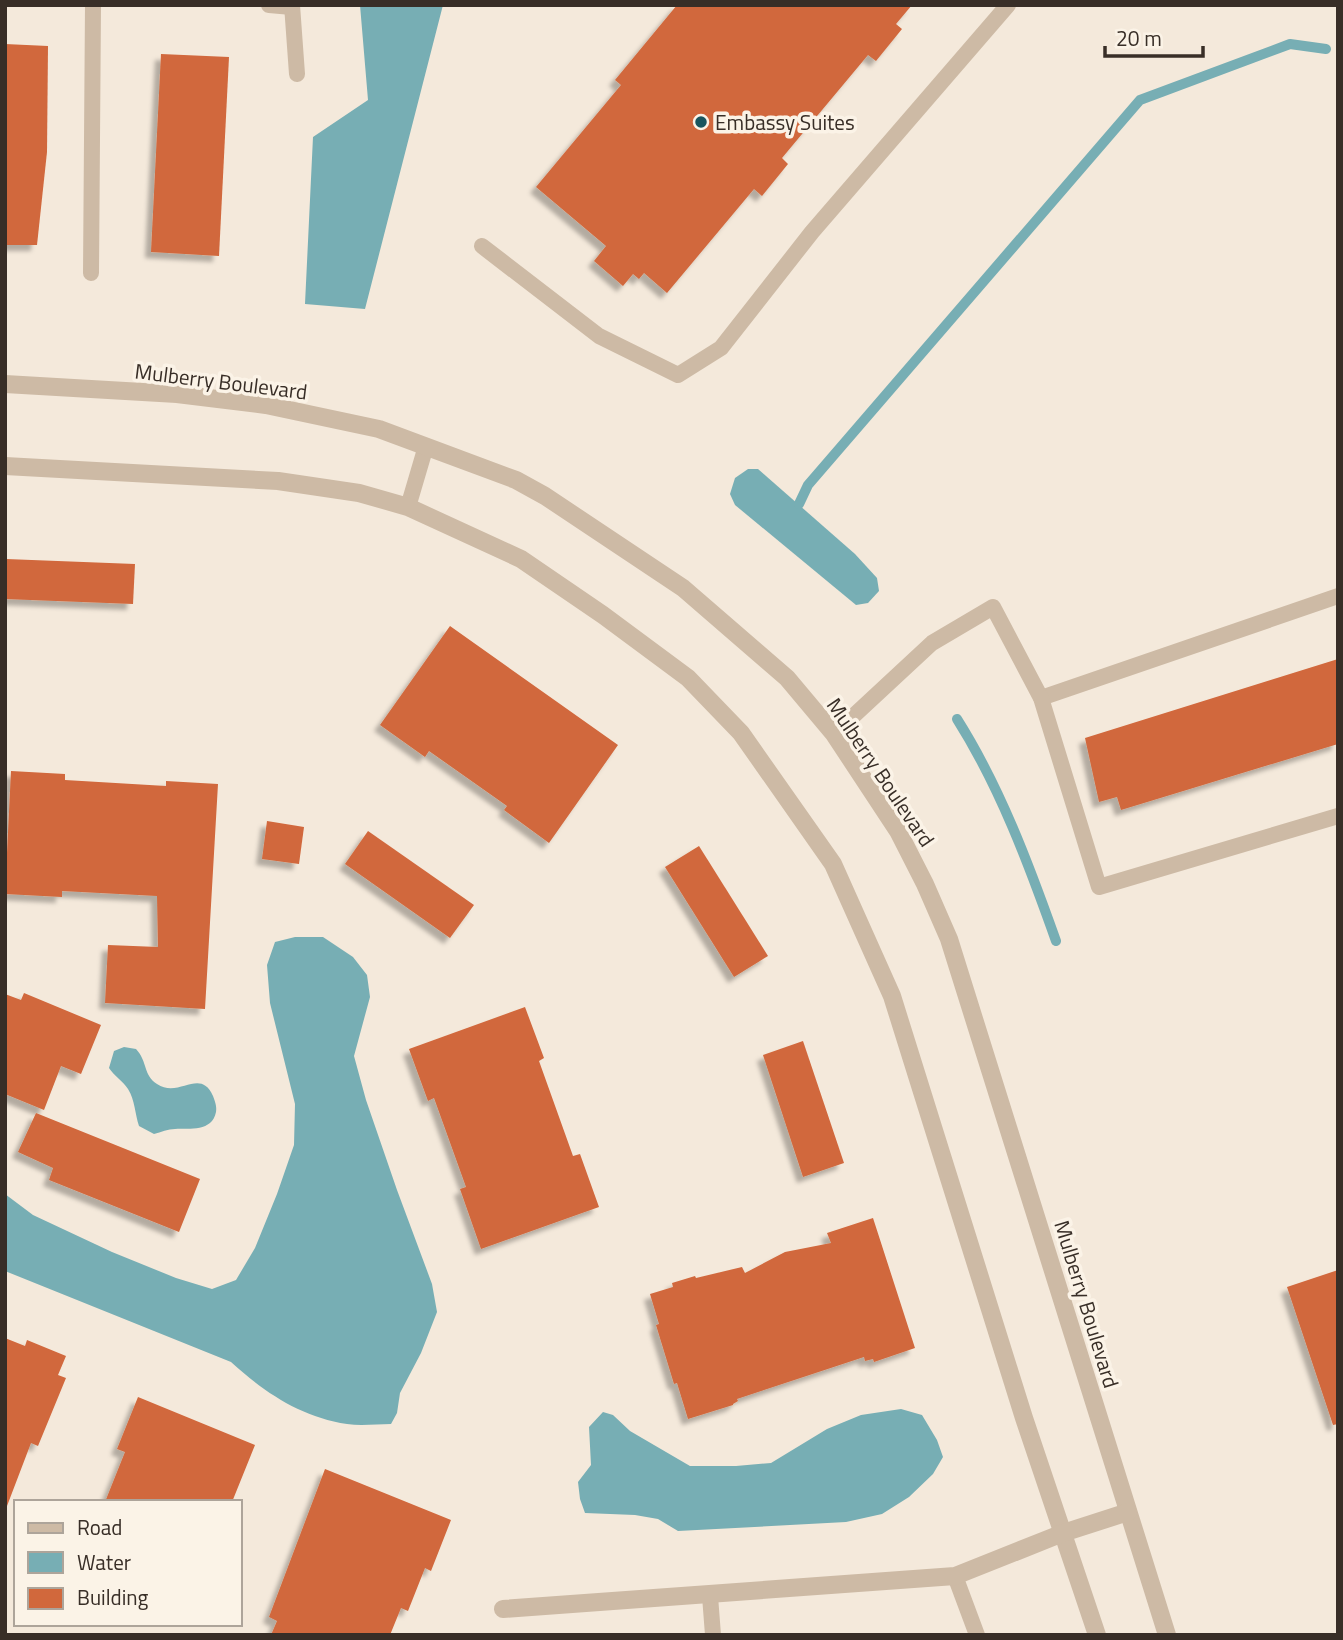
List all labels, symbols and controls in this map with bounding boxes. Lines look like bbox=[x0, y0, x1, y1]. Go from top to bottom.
scale bar bbox=[1105, 14, 1203, 58]
text: 20 m bbox=[1116, 22, 1162, 54]
place label: Embassy Suites bbox=[715, 106, 855, 138]
marker: Embassy Suites bbox=[693, 114, 709, 130]
street label: Mulberry Boulevard bbox=[133, 355, 309, 407]
street label: Mulberry Boulevard bbox=[819, 691, 943, 853]
street label: Mulberry Boulevard bbox=[1046, 1216, 1128, 1392]
legend bbox=[14, 1500, 242, 1626]
text: Road bbox=[77, 1511, 122, 1543]
text: Water bbox=[77, 1546, 131, 1578]
text: Building bbox=[77, 1581, 149, 1613]

